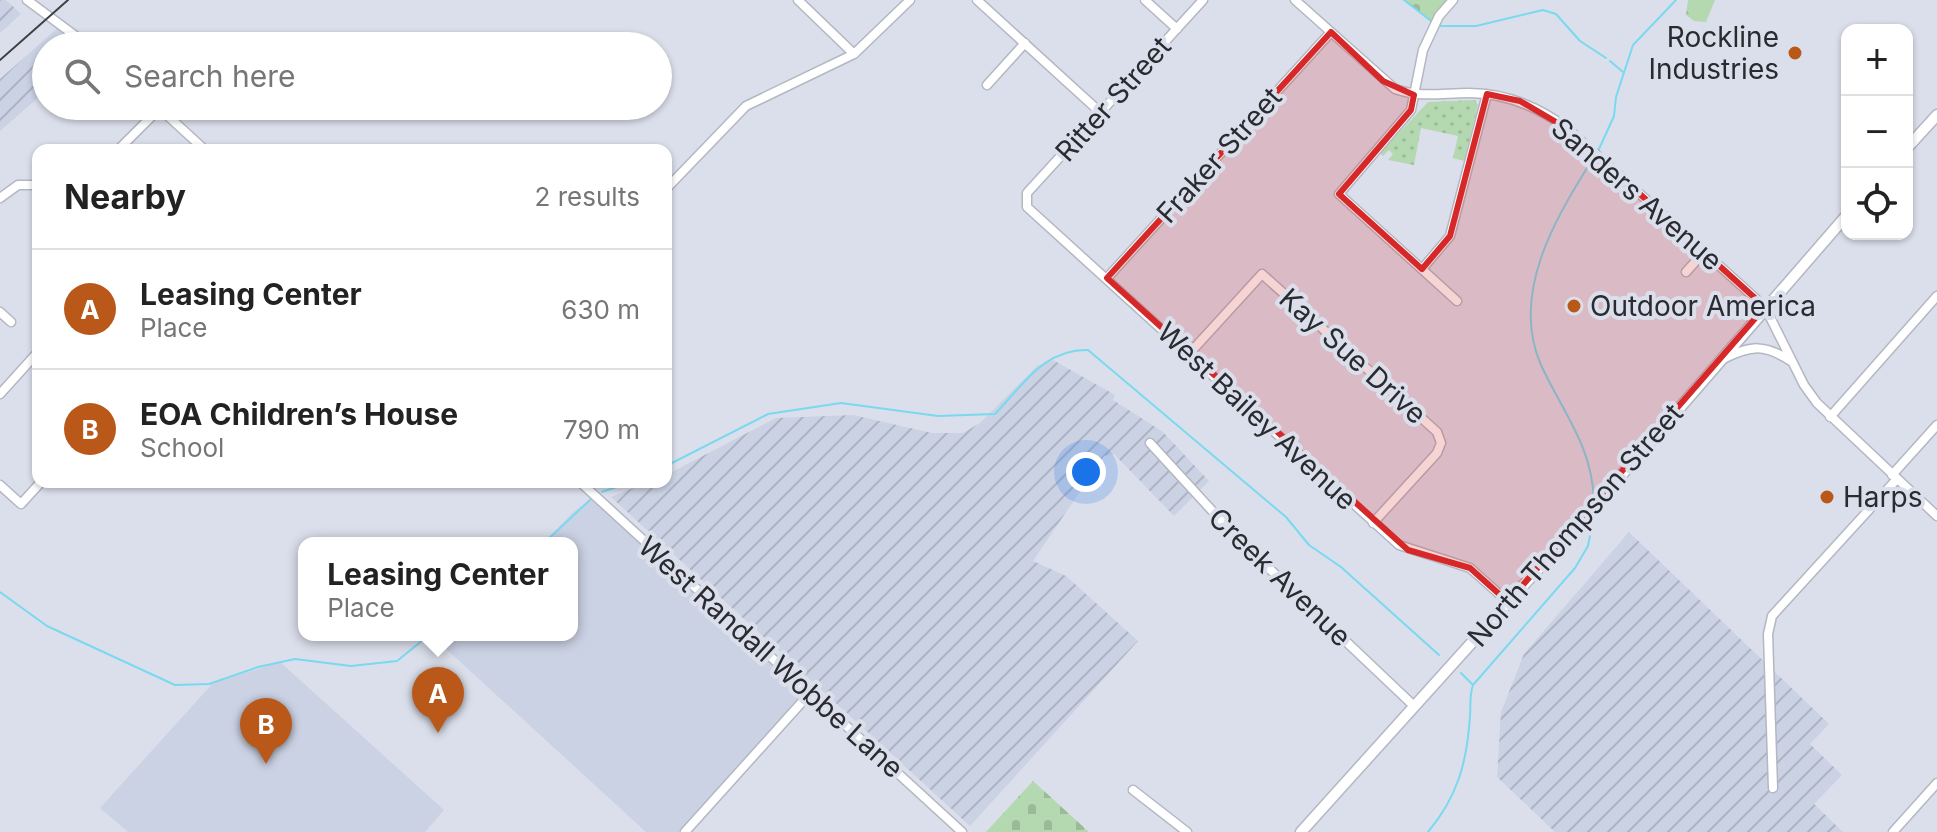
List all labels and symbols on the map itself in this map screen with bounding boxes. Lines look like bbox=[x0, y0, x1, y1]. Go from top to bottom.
place label: Rockline Industries bbox=[1648, 20, 1779, 86]
street label: Ritter Street bbox=[1048, 30, 1178, 168]
marker: Rockline Industries bbox=[1786, 44, 1804, 62]
street label: Fraker Street bbox=[1149, 80, 1289, 230]
street label: Sanders Avenue bbox=[1545, 111, 1729, 277]
street label: Kay Sue Drive bbox=[1273, 281, 1433, 431]
place label: Outdoor America bbox=[1590, 289, 1816, 323]
marker: Outdoor America bbox=[1565, 297, 1583, 315]
street label: West Bailey Avenue bbox=[1150, 315, 1364, 517]
street label: North Thompson Street bbox=[1460, 397, 1690, 653]
your location bbox=[1066, 452, 1106, 492]
place label: Harps bbox=[1843, 480, 1922, 514]
marker: Harps bbox=[1818, 488, 1836, 506]
street label: Creek Avenue bbox=[1202, 501, 1358, 653]
street label: West Randall Wobbe Lane bbox=[632, 529, 910, 785]
pin: A bbox=[412, 667, 464, 733]
pin: B bbox=[240, 698, 292, 764]

